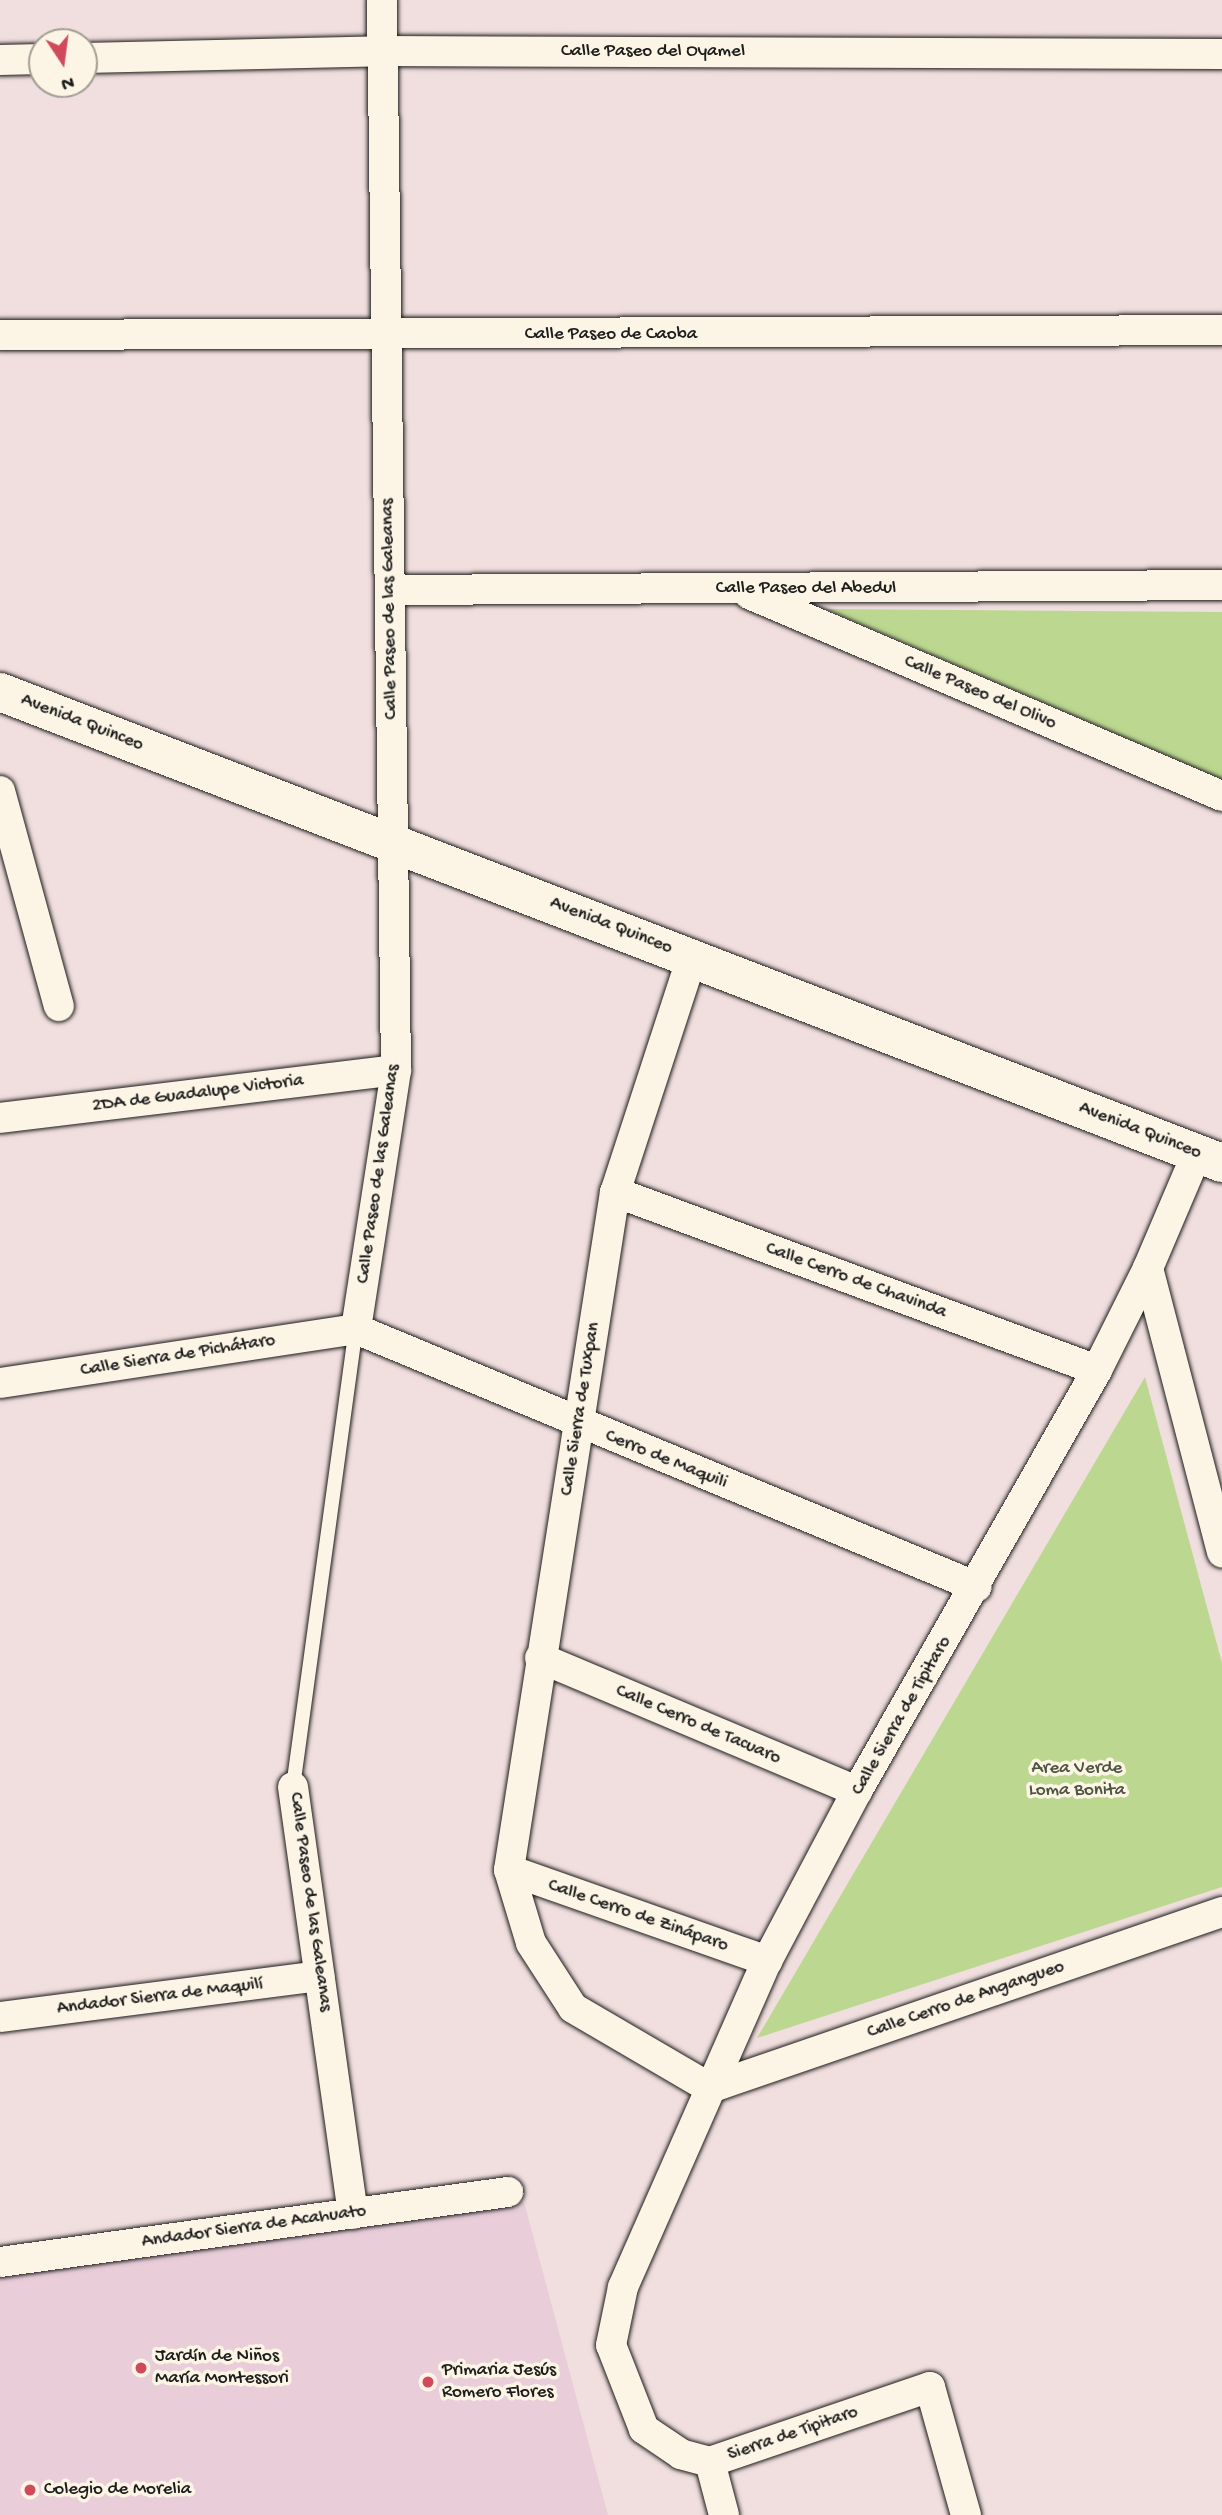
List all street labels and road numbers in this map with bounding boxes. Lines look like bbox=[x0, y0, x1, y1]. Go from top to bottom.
street label: Calle Paseo del Oyamel bbox=[561, 41, 745, 63]
street label: Calle Paseo de Caoba bbox=[525, 324, 697, 346]
street label: Calle Paseo de las Galeanas bbox=[377, 498, 403, 720]
street label: Calle Paseo del Abedul bbox=[716, 578, 896, 600]
street label: Calle Paseo del Olivo bbox=[900, 651, 1060, 735]
street label: Avenida Quinceo bbox=[17, 689, 147, 757]
street label: Avenida Quinceo bbox=[546, 892, 676, 960]
street label: Calle Paseo de las Galeanas bbox=[352, 1063, 406, 1285]
street label: 2DA de Guadalupe Victoria bbox=[91, 1070, 305, 1118]
street label: Avenida Quinceo bbox=[1075, 1097, 1205, 1165]
street label: Calle Cerro de Chavinda bbox=[762, 1238, 950, 1324]
street label: Calle Sierra de Tuxpan bbox=[556, 1321, 606, 1497]
street label: Calle Sierra de Pichátaro bbox=[79, 1329, 277, 1383]
street label: Cerro de Maquili bbox=[602, 1425, 730, 1495]
street label: Calle Sierra de Tipitaro bbox=[847, 1632, 957, 1800]
street label: Calle Cerro de Tacuaro bbox=[612, 1680, 784, 1770]
street label: Calle Paseo de las Galeanas bbox=[283, 1791, 337, 2013]
street label: Calle Cerro de Zináparo bbox=[545, 1874, 731, 1958]
street label: Calle Cerro de Angangueo bbox=[864, 1956, 1068, 2044]
street label: Andador Sierra de Maquilí bbox=[56, 1973, 264, 2021]
street label: Andador Sierra de Acahuato bbox=[140, 2200, 368, 2254]
street label: Sierra de Tipitaro bbox=[725, 2401, 861, 2467]

